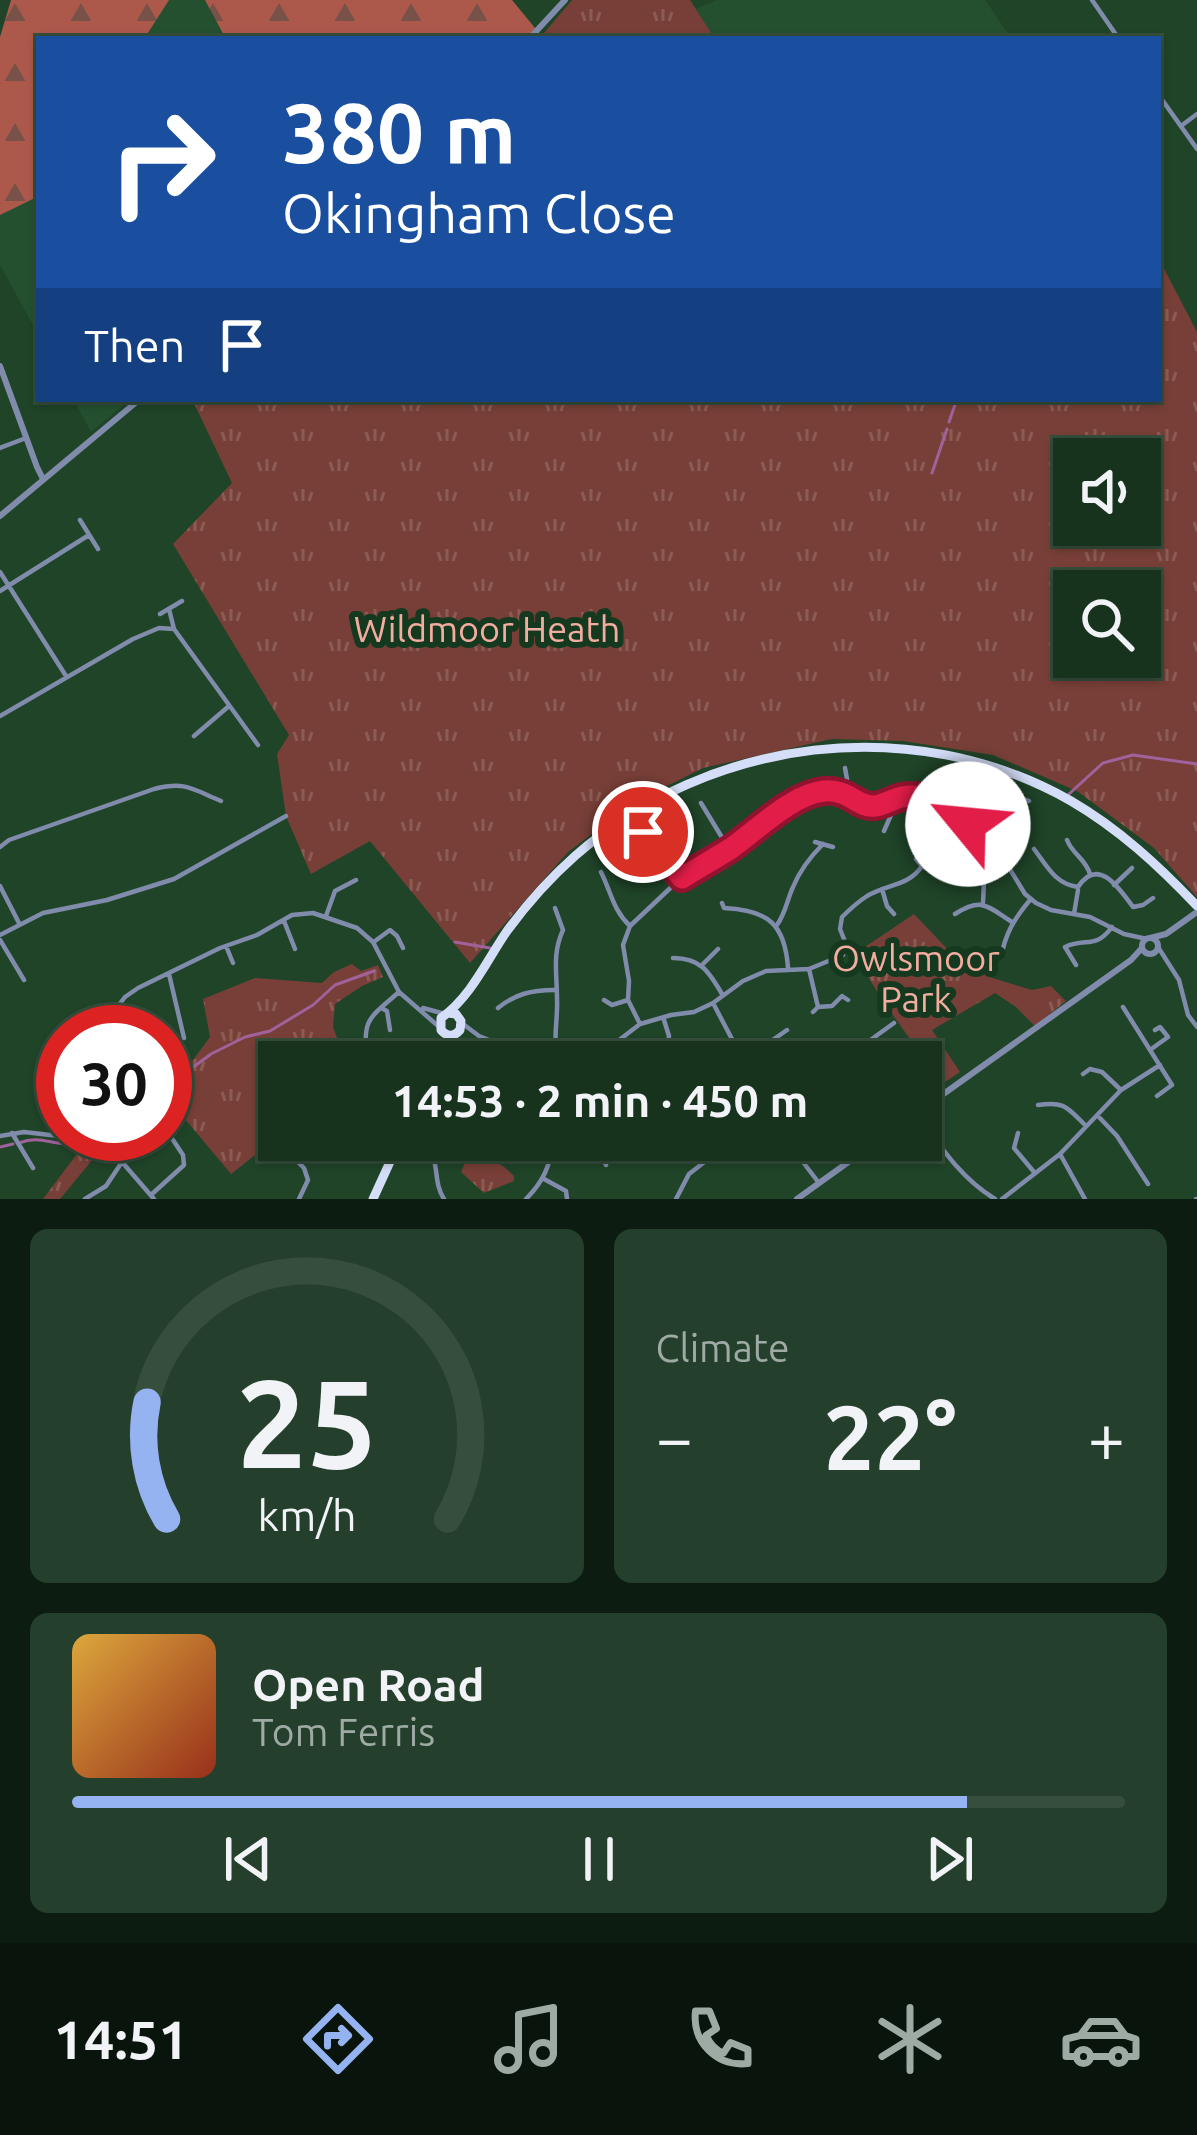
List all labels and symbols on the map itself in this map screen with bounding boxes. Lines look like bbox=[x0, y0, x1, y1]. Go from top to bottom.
park label: Wildmoor Heath bbox=[354, 608, 620, 649]
position arrow bbox=[905, 761, 1031, 887]
pin bbox=[592, 781, 694, 883]
park label: Owlsmoor Park bbox=[832, 937, 1000, 1019]
speed limit sign: 30 bbox=[36, 1005, 192, 1161]

